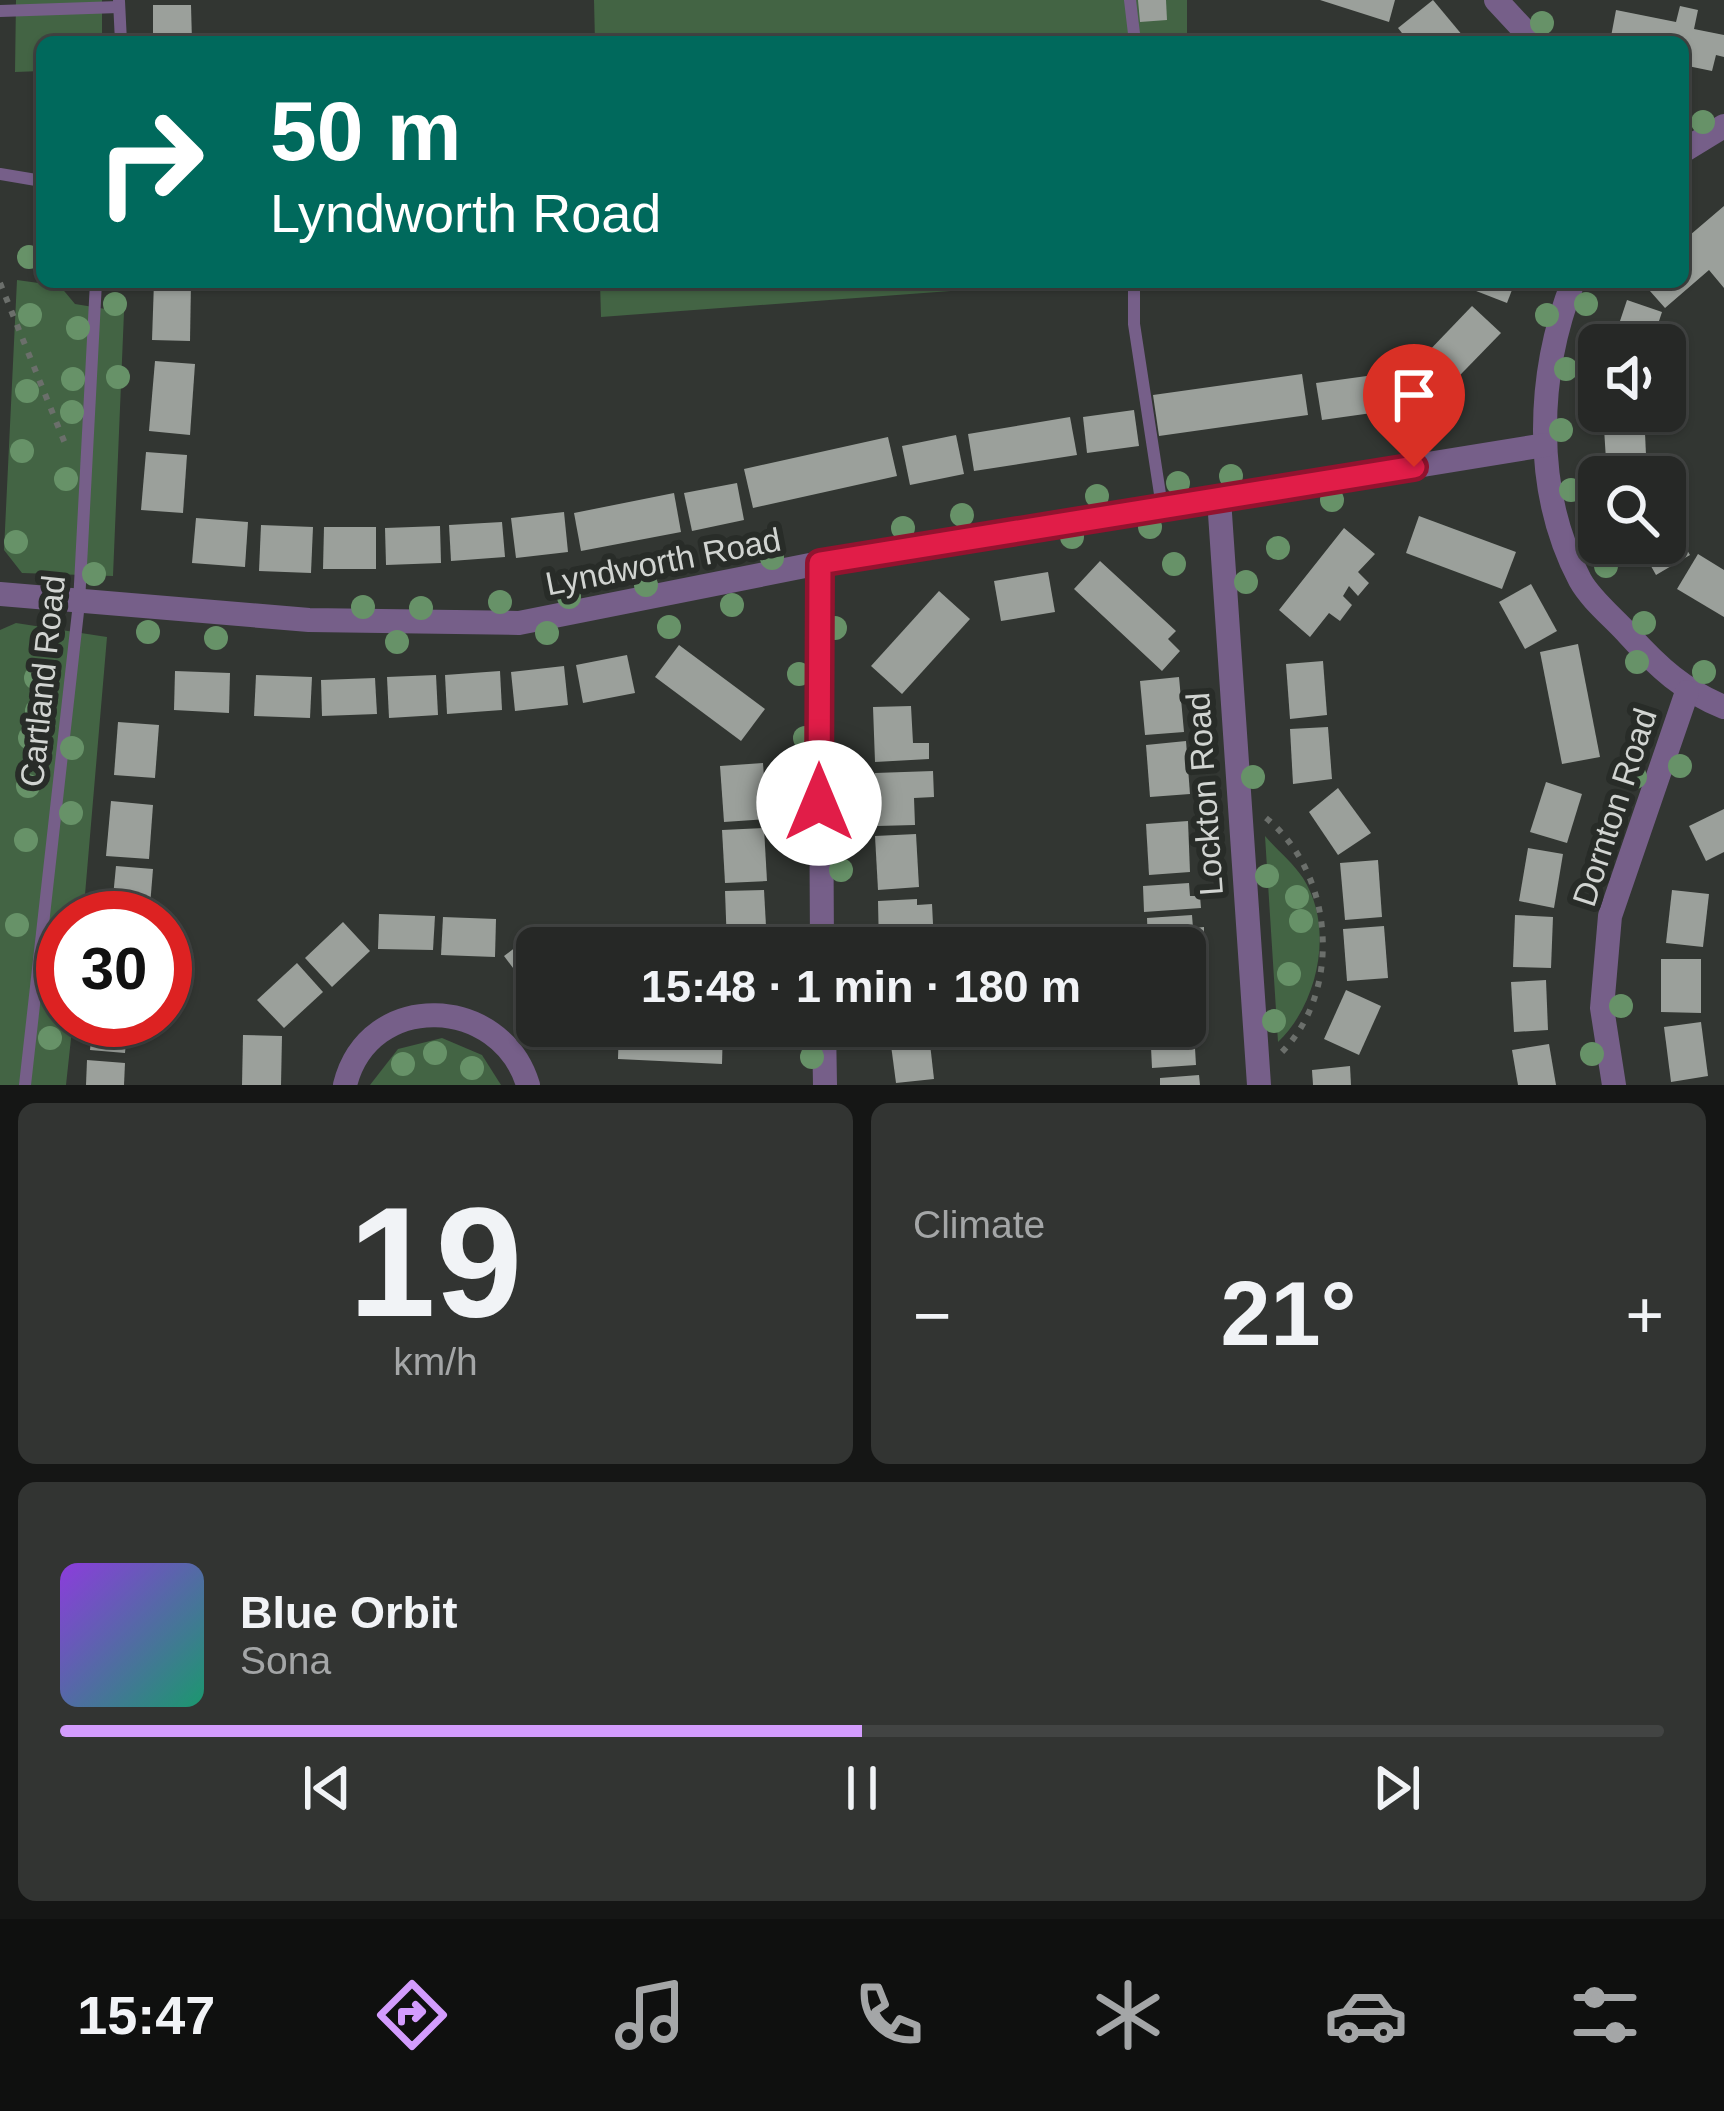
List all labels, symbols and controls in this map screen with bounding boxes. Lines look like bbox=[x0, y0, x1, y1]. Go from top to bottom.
icon: right bbox=[72, 84, 228, 240]
text: 50 m bbox=[270, 84, 461, 178]
text: Lyndworth Road bbox=[270, 183, 661, 243]
map controls bbox=[1578, 324, 1686, 564]
button: sound bbox=[1578, 324, 1686, 432]
pin bbox=[1363, 344, 1465, 467]
icon: arrive bbox=[1381, 362, 1447, 428]
button: search bbox=[1578, 456, 1686, 564]
street label: Lyndworth Road bbox=[542, 521, 784, 602]
street label: Cartland Road bbox=[13, 573, 72, 789]
street label: Lockton Road bbox=[1179, 691, 1230, 897]
street label: Dornton Road bbox=[1565, 704, 1664, 911]
position arrow bbox=[756, 740, 882, 866]
speed limit sign: 30 bbox=[36, 891, 192, 1047]
text: 15:48 · 1 min · 180 m bbox=[641, 961, 1081, 1012]
text: 19 bbox=[349, 1175, 522, 1349]
text: Climate bbox=[913, 1203, 1045, 1246]
text: 21° bbox=[1220, 1264, 1357, 1364]
text: − bbox=[913, 1278, 952, 1352]
text: + bbox=[1625, 1278, 1664, 1352]
text: km/h bbox=[393, 1340, 478, 1383]
text: Blue Orbit bbox=[240, 1587, 458, 1638]
text: Sona bbox=[240, 1639, 331, 1682]
icon: previous bbox=[294, 1755, 360, 1821]
icon: pause bbox=[829, 1755, 895, 1821]
icon: next bbox=[1364, 1755, 1430, 1821]
icon: directions bbox=[370, 1973, 454, 2057]
icon: music bbox=[608, 1973, 692, 2057]
icon: phone bbox=[847, 1973, 931, 2057]
icon: climate bbox=[1086, 1973, 1170, 2057]
icon: car bbox=[1324, 1973, 1408, 2057]
icon: filters bbox=[1563, 1973, 1647, 2057]
text: 15:47 bbox=[77, 1985, 215, 2045]

